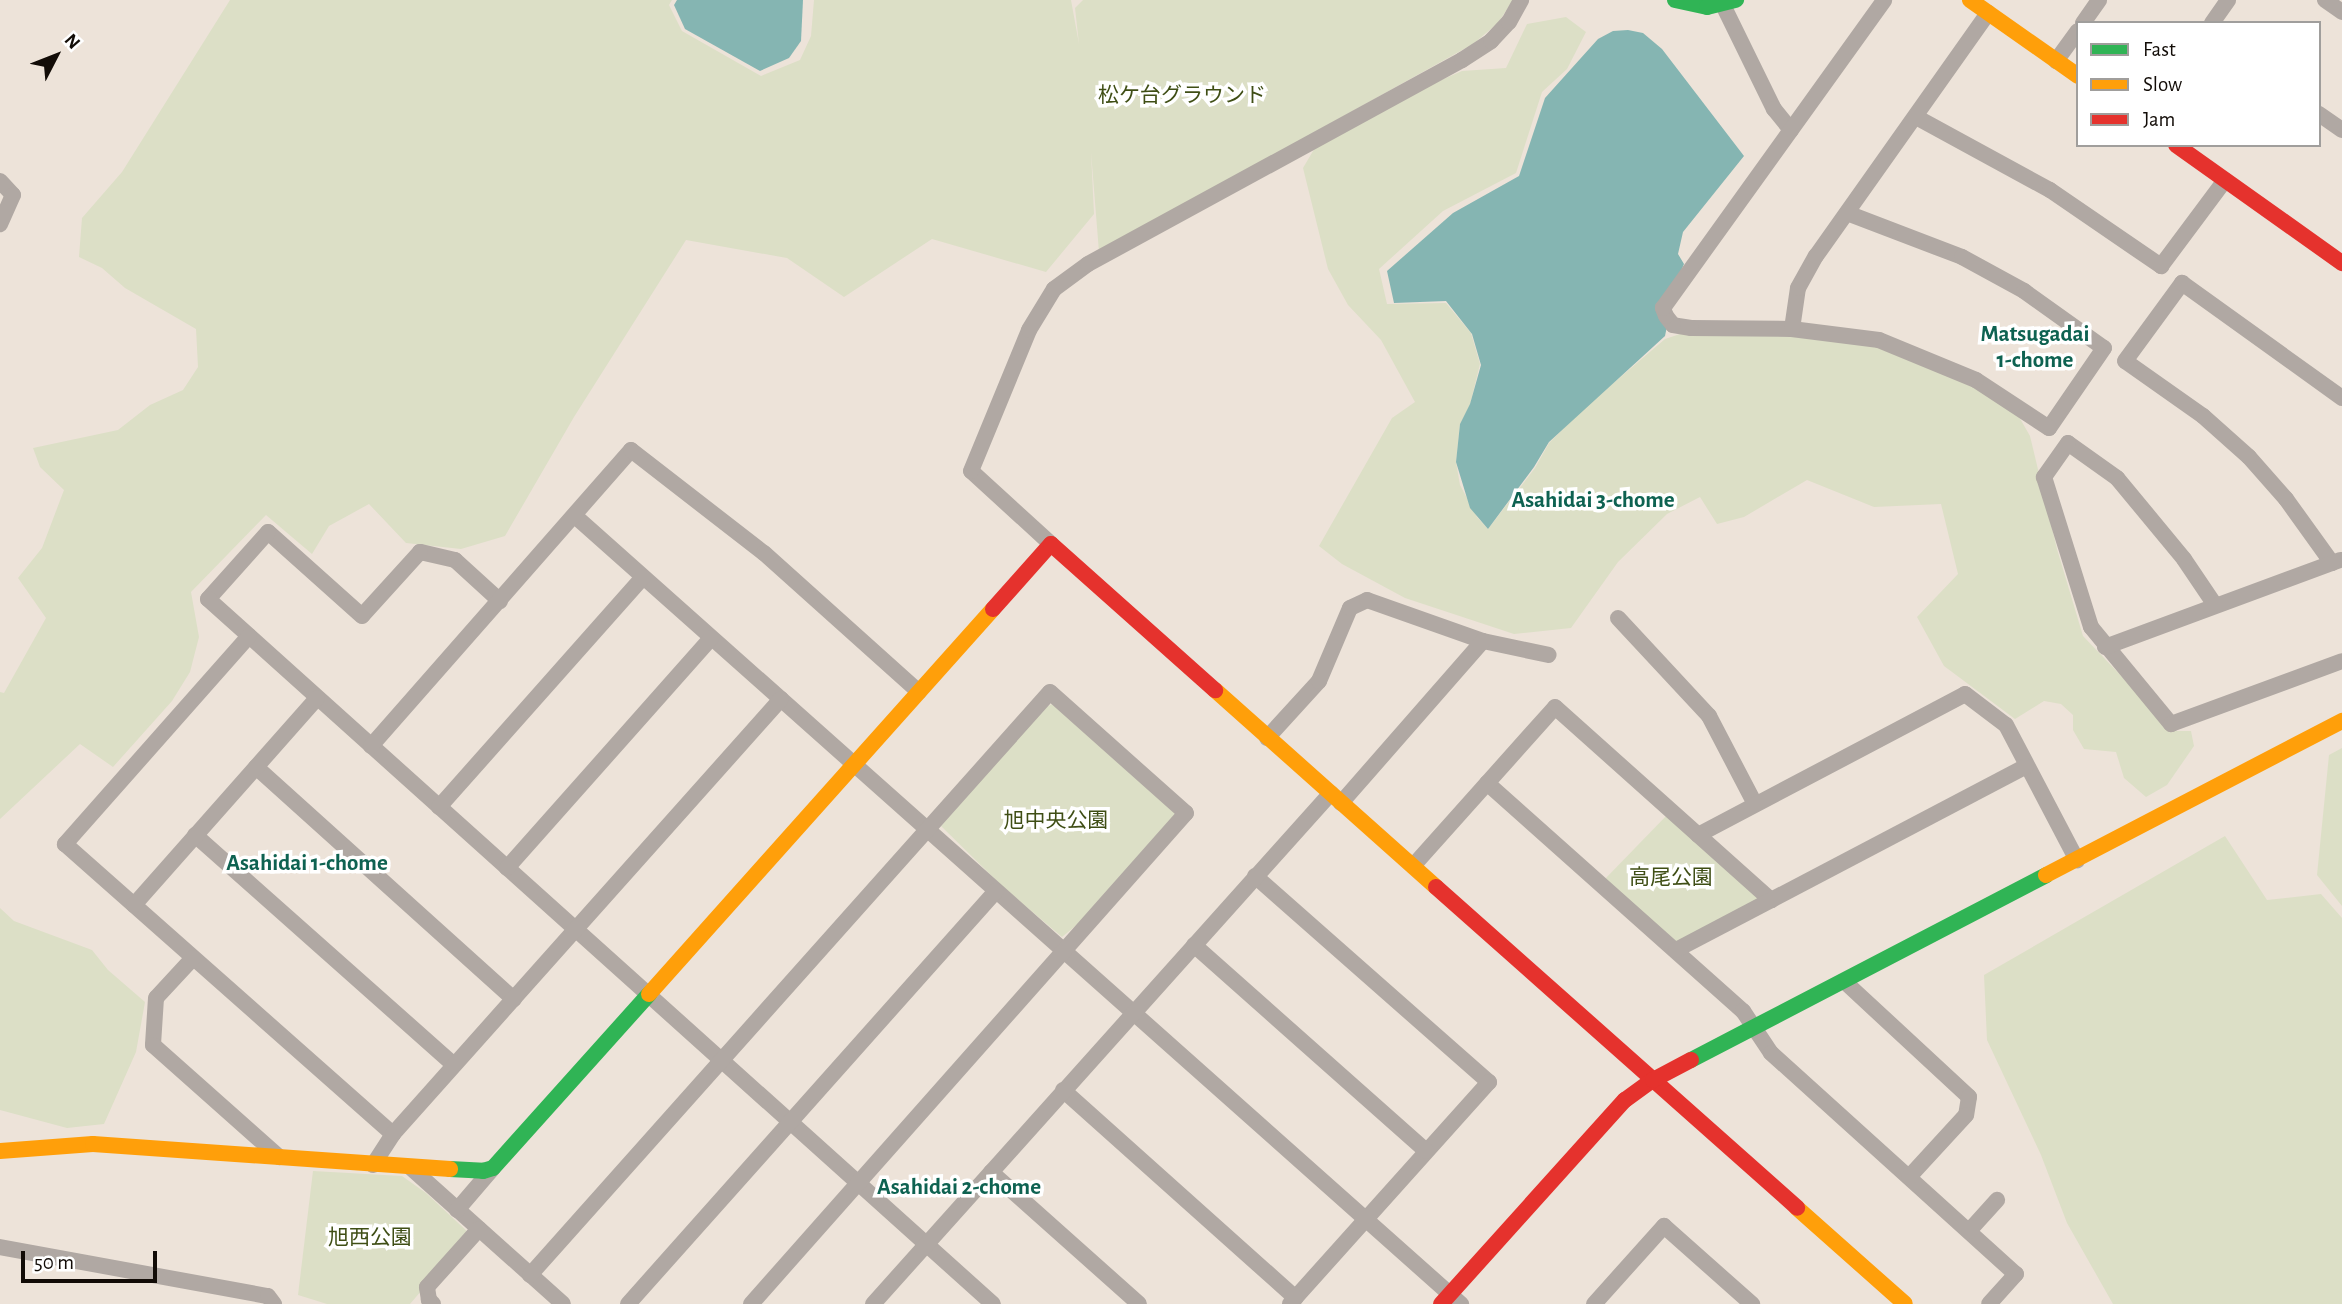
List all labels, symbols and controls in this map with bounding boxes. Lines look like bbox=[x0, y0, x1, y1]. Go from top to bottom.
north arrow bbox=[21, 21, 91, 91]
legend bbox=[2076, 21, 2321, 147]
text: N bbox=[60, 30, 83, 53]
text: Fast bbox=[2143, 39, 2176, 60]
text: Slow bbox=[2143, 74, 2182, 95]
park label: 松ケ台グラウンド bbox=[1098, 83, 1266, 109]
text: Jam bbox=[2143, 109, 2175, 130]
district label: Matsugadai 1-chome bbox=[1980, 321, 2090, 375]
district label: Asahidai 3-chome bbox=[1511, 487, 1675, 515]
park label: 旭中央公園 bbox=[1004, 808, 1108, 834]
district label: Asahidai 1-chome bbox=[226, 850, 388, 878]
park label: 高尾公園 bbox=[1629, 865, 1713, 891]
district label: Asahidai 2-chome bbox=[877, 1174, 1041, 1202]
park label: 旭西公園 bbox=[328, 1225, 412, 1251]
scale bar bbox=[24, 1238, 161, 1282]
text: 50 m bbox=[34, 1252, 74, 1273]

